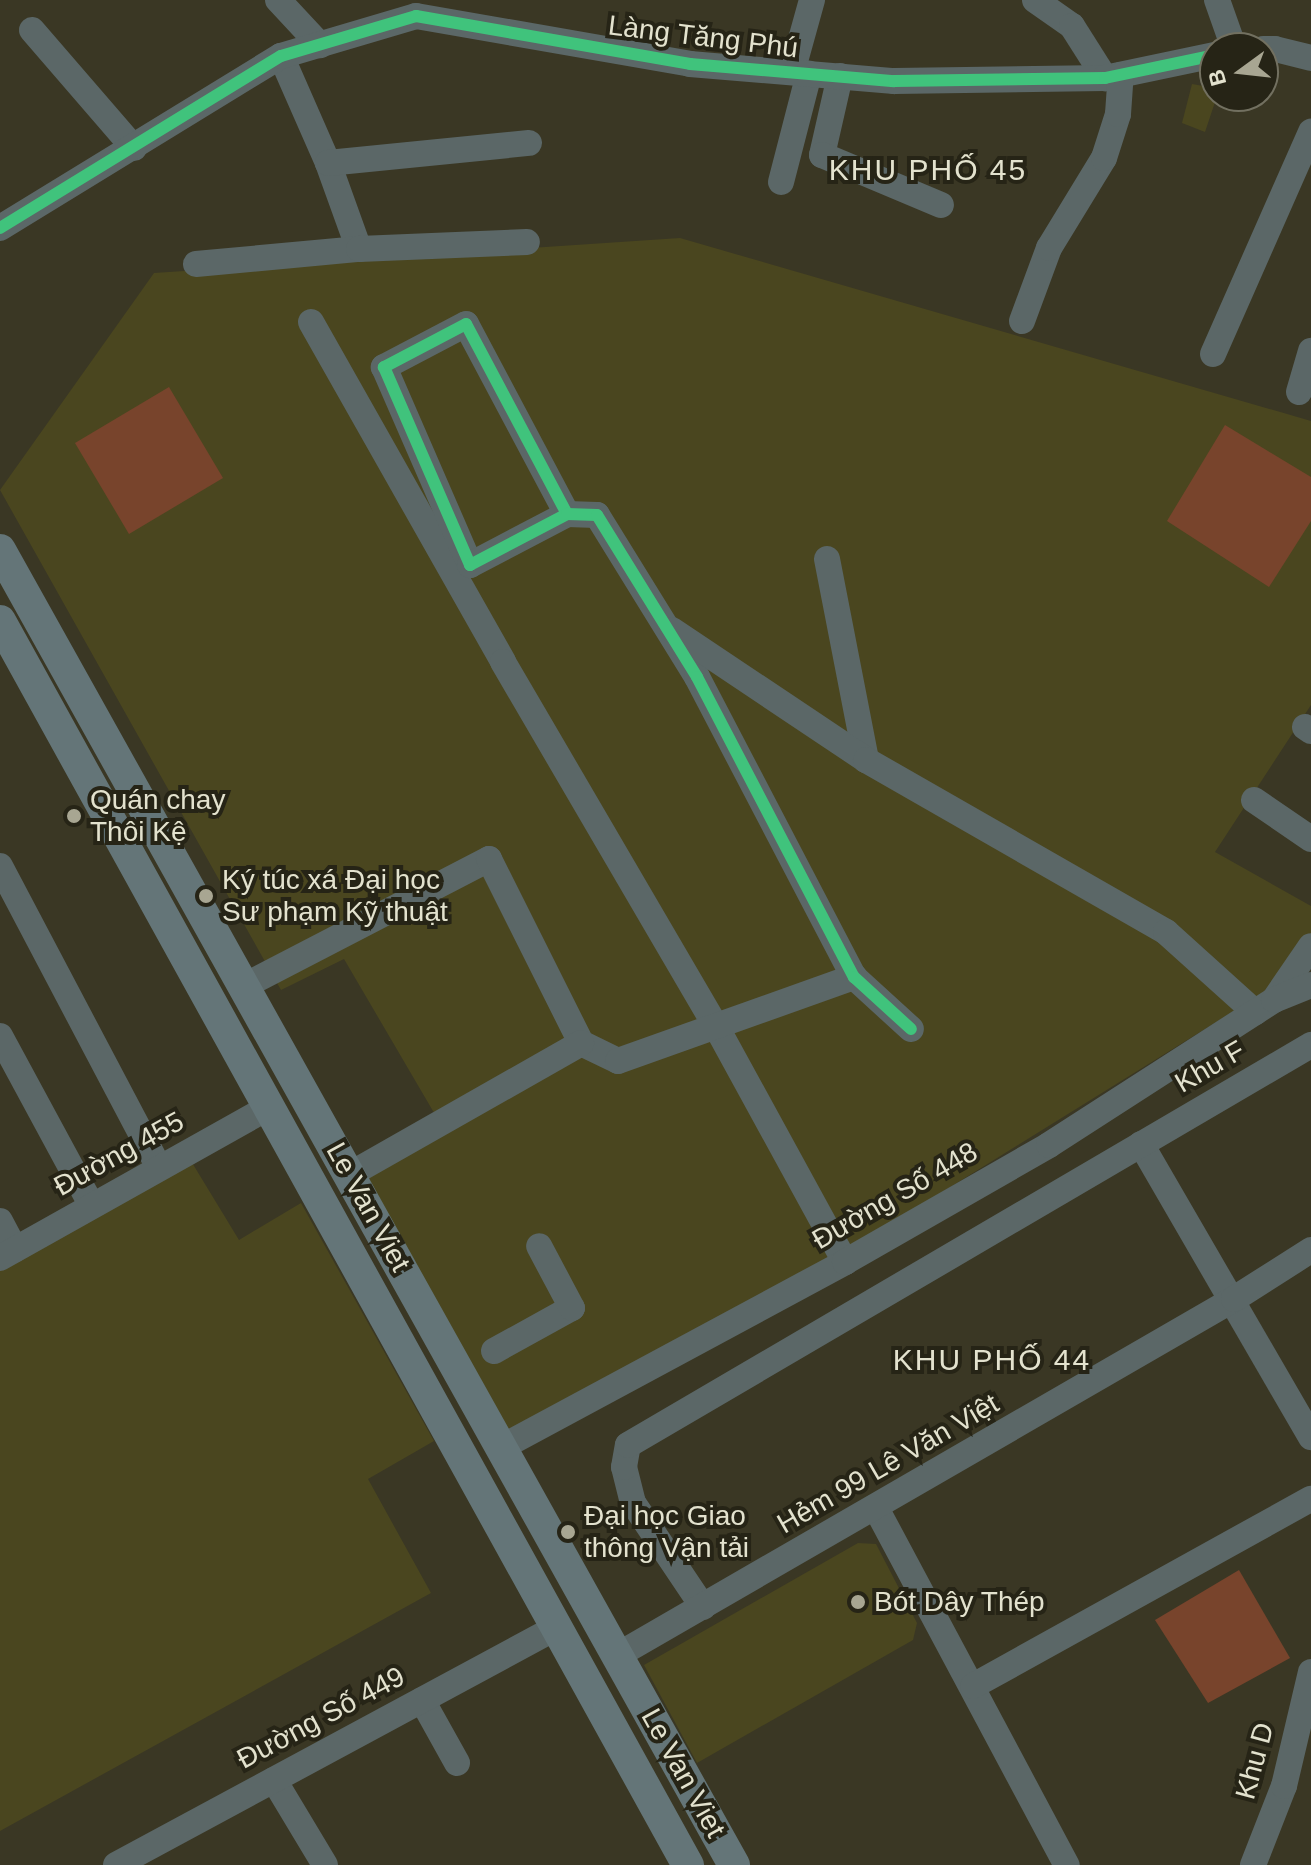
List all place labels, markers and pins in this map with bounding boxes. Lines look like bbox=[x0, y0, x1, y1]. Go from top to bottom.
place label: Quán chay Thôi Kệ bbox=[90, 783, 225, 849]
marker: Quán chay Thôi Kệ bbox=[65, 807, 83, 825]
place label: Ký túc xá Đại học Sư phạm Kỹ thuật bbox=[222, 863, 448, 929]
marker: Ký túc xá Đại học Sư phạm Kỹ thuật bbox=[197, 887, 215, 905]
place label: Đại học Giao thông Vận tải bbox=[584, 1499, 749, 1565]
marker: Đại học Giao thông Vận tải bbox=[559, 1523, 577, 1541]
place label: Bót Dây Thép bbox=[874, 1585, 1045, 1619]
marker: Bót Dây Thép bbox=[849, 1593, 867, 1611]

